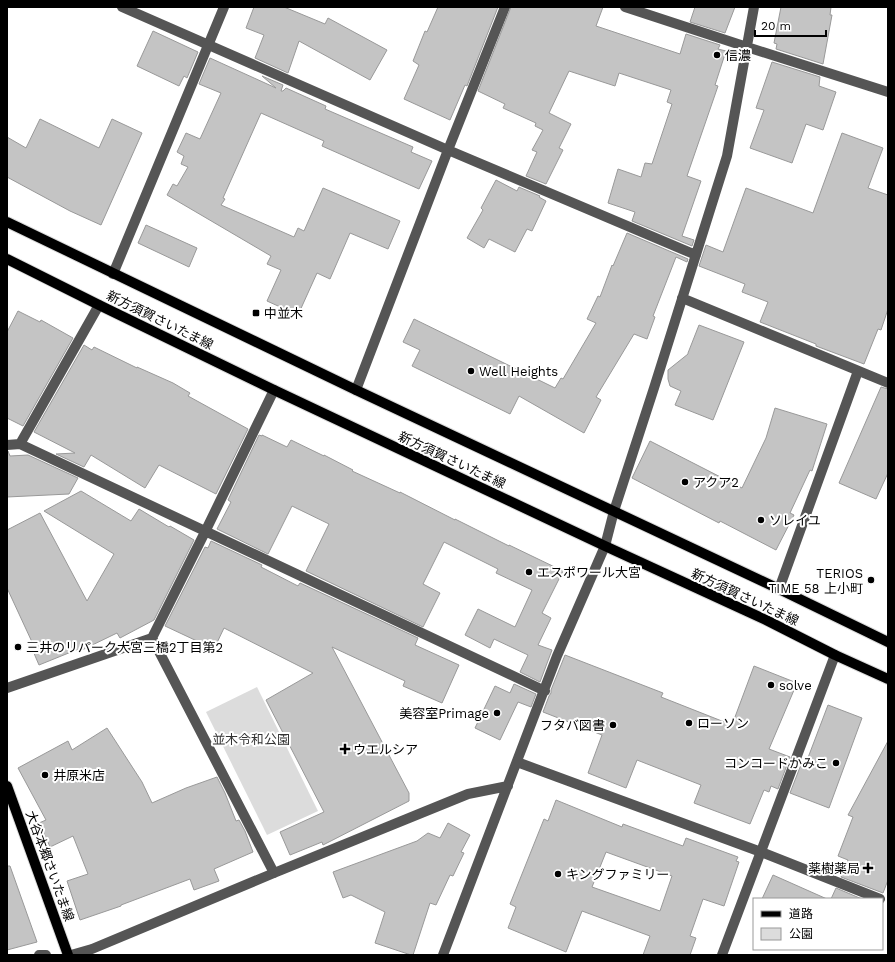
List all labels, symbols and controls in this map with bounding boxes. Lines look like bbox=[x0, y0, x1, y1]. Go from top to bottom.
scale bar bbox=[755, 12, 826, 38]
text: 20 m bbox=[761, 19, 791, 33]
place label: 信濃 bbox=[725, 48, 751, 63]
marker: 信濃 bbox=[712, 50, 722, 60]
street label: 新方須賀さいたま線 bbox=[104, 288, 216, 352]
place label: 中並木 bbox=[264, 306, 303, 321]
marker: 中並木 bbox=[251, 308, 261, 318]
place label: Well Heights bbox=[479, 364, 558, 379]
marker: Well Heights bbox=[466, 366, 476, 376]
street label: 新方須賀さいたま線 bbox=[396, 429, 508, 491]
place label: アクア2 bbox=[693, 475, 739, 490]
marker: アクア2 bbox=[680, 477, 690, 487]
place label: ソレイユ bbox=[769, 513, 821, 528]
marker: ソレイユ bbox=[756, 515, 766, 525]
place label: エスポワール大宮 bbox=[537, 565, 641, 580]
street label: 新方須賀さいたま線 bbox=[689, 566, 801, 628]
place label: TERIOS TIME 58 上小町 bbox=[768, 566, 863, 596]
marker: エスポワール大宮 bbox=[524, 567, 534, 577]
marker: TERIOS TIME 58 上小町 bbox=[866, 575, 876, 585]
place label: 三井のリパーク大宮三橋2丁目第2 bbox=[26, 640, 223, 655]
marker: 三井のリパーク大宮三橋2丁目第2 bbox=[13, 642, 23, 652]
place label: solve bbox=[779, 678, 812, 693]
marker: solve bbox=[766, 680, 776, 690]
place label: 美容室Primage bbox=[399, 706, 489, 721]
marker: 美容室Primage bbox=[492, 708, 502, 718]
place label: ローソン bbox=[697, 716, 749, 731]
place label: フタバ図書 bbox=[540, 718, 605, 733]
marker: ローソン bbox=[684, 718, 694, 728]
marker: フタバ図書 bbox=[608, 720, 618, 730]
park label: 並木令和公園 bbox=[212, 732, 290, 747]
place label: ウエルシア bbox=[353, 742, 418, 757]
marker: ウエルシア bbox=[340, 744, 350, 754]
place label: コンコードかみこ bbox=[724, 756, 828, 771]
marker: コンコードかみこ bbox=[831, 758, 841, 768]
place label: 井原米店 bbox=[53, 768, 105, 783]
marker: 井原米店 bbox=[40, 770, 50, 780]
street label: 大谷本郷さいたま線 bbox=[23, 809, 77, 923]
place label: 薬樹薬局 bbox=[808, 861, 860, 876]
marker: 薬樹薬局 bbox=[863, 863, 873, 873]
place label: キングファミリー bbox=[566, 867, 670, 882]
marker: キングファミリー bbox=[553, 869, 563, 879]
legend bbox=[753, 898, 883, 950]
text: 道路 bbox=[789, 907, 813, 921]
text: 公園 bbox=[789, 927, 813, 941]

